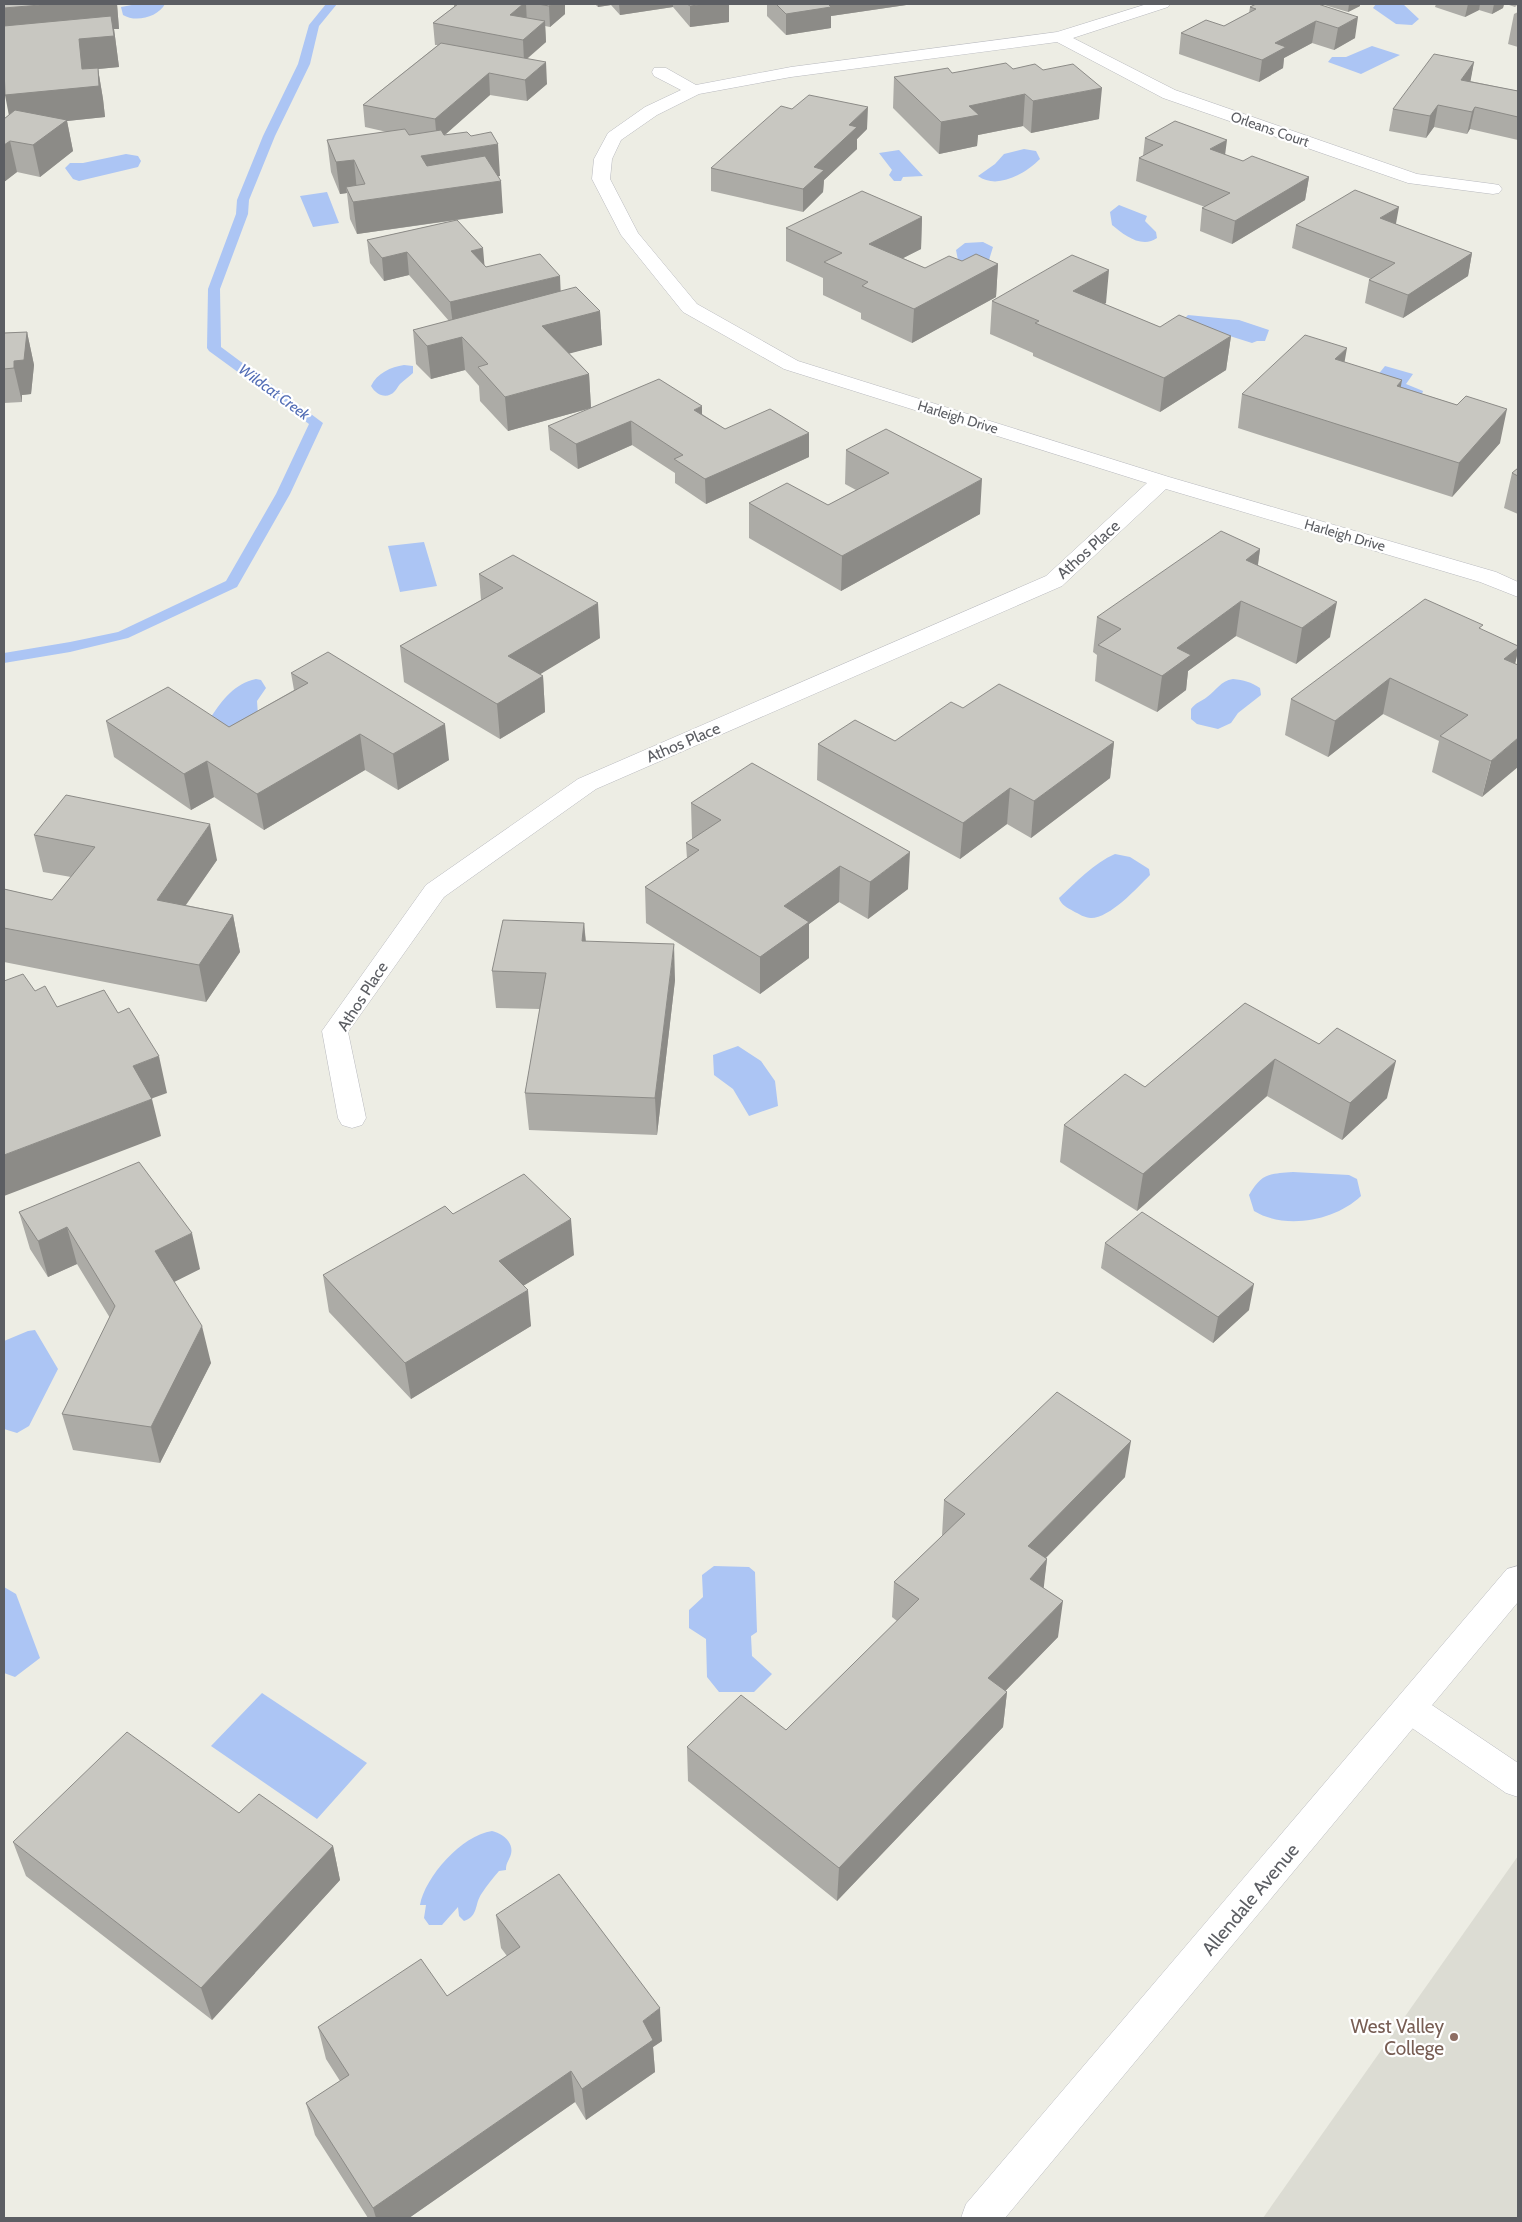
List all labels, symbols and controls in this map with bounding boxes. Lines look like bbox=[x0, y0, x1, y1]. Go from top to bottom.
street label: Orleans Court bbox=[1228, 107, 1312, 151]
water label: Wildcat Creek bbox=[235, 360, 313, 424]
street label: Harleigh Drive bbox=[916, 396, 1000, 438]
street label: Harleigh Drive bbox=[1302, 515, 1388, 555]
street label: Athos Place bbox=[1053, 516, 1124, 583]
street label: Athos Place bbox=[643, 718, 723, 767]
street label: Athos Place bbox=[333, 958, 392, 1034]
street label: Allendale Avenue bbox=[1197, 1838, 1304, 1960]
place label: West Valley College bbox=[1350, 2015, 1444, 2060]
marker: West Valley College bbox=[1448, 2031, 1460, 2043]

